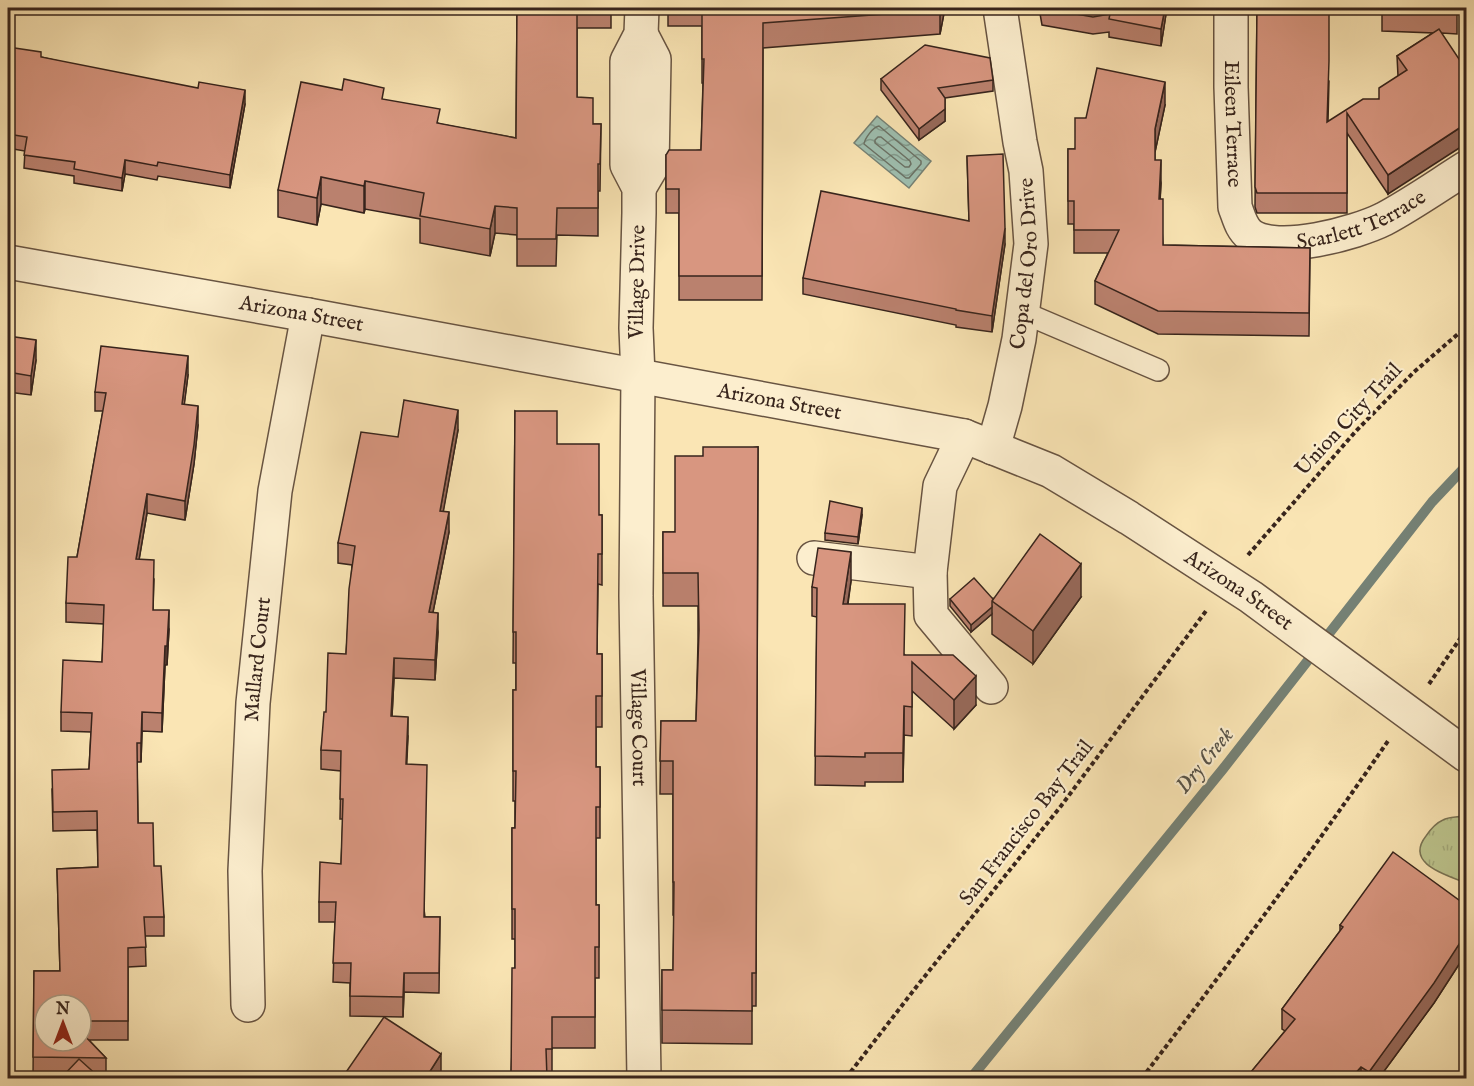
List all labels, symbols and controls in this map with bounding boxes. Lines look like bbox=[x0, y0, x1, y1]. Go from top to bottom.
street label: Eileen Terrace bbox=[1217, 60, 1248, 188]
street label: Copa del Oro Drive bbox=[1004, 176, 1045, 352]
street label: Scarlett Terrace bbox=[1295, 184, 1431, 256]
street label: Village Drive bbox=[623, 224, 653, 340]
street label: Arizona Street bbox=[236, 289, 366, 338]
street label: Union City Trail bbox=[1290, 357, 1409, 482]
street label: Arizona Street bbox=[714, 377, 844, 427]
street label: Arizona Street bbox=[1178, 543, 1298, 637]
street label: Mallard Court bbox=[239, 596, 277, 722]
street label: Village Court bbox=[624, 667, 653, 787]
water label: Dry Creek bbox=[1170, 722, 1240, 800]
street label: San Francisco Bay Trail bbox=[954, 734, 1100, 911]
north arrow bbox=[33, 993, 93, 1053]
text: N bbox=[55, 1000, 70, 1020]

